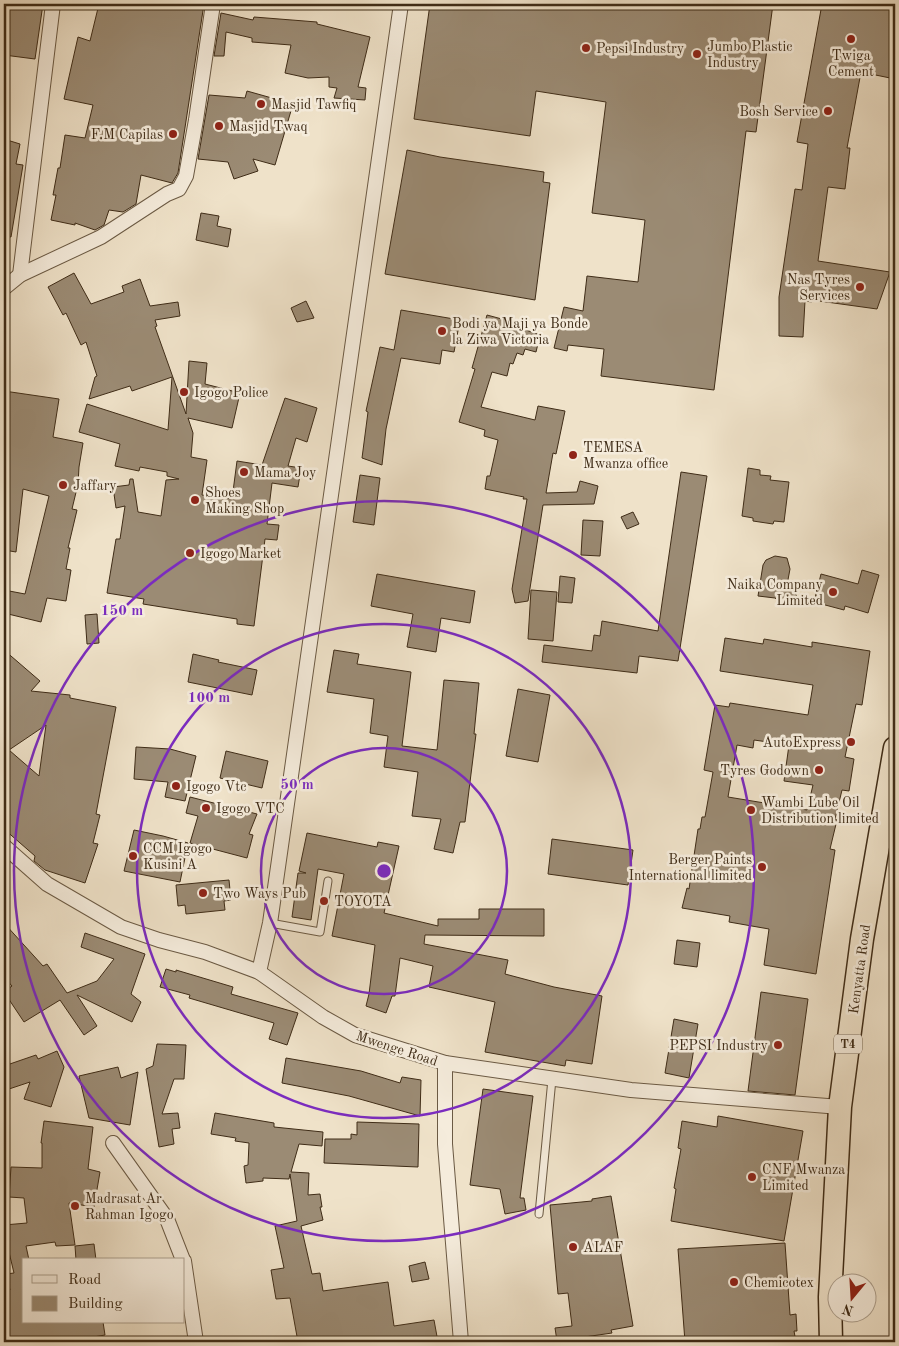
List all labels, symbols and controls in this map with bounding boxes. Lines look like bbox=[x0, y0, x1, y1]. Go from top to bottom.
marker: Twiga Cement bbox=[845, 33, 857, 45]
place label: Jumbo Plastic Industry bbox=[707, 40, 792, 70]
marker: Pepsi Industry bbox=[580, 42, 592, 54]
place label: Pepsi Industry bbox=[596, 42, 685, 56]
marker: Jumbo Plastic Industry bbox=[691, 48, 703, 60]
place label: Twiga Cement bbox=[828, 49, 874, 79]
marker: Masjid Tawfiq bbox=[255, 98, 267, 110]
place label: Masjid Tawfiq bbox=[271, 98, 356, 112]
place label: Bosh Service bbox=[739, 105, 818, 119]
marker: Bosh Service bbox=[822, 105, 834, 117]
marker: Masjid Twaq bbox=[213, 120, 225, 132]
place label: Masjid Twaq bbox=[229, 120, 308, 134]
place label: F.M Capilas bbox=[91, 128, 163, 142]
marker: F.M Capilas bbox=[167, 128, 179, 140]
place label: Nas Tyres Services bbox=[787, 273, 850, 303]
marker: Nas Tyres Services bbox=[854, 281, 866, 293]
place label: Bodi ya Maji ya Bonde la Ziwa Victoria bbox=[452, 317, 588, 347]
marker: Bodi ya Maji ya Bonde la Ziwa Victoria bbox=[436, 325, 448, 337]
marker: Igogo Police bbox=[178, 386, 190, 398]
place label: Igogo Police bbox=[194, 386, 268, 400]
place label: TEMESA Mwanza office bbox=[583, 441, 668, 471]
marker: TEMESA Mwanza office bbox=[567, 449, 579, 461]
marker: Mama Joy bbox=[238, 466, 250, 478]
place label: Mama Joy bbox=[254, 466, 317, 480]
marker: Jaffary bbox=[57, 479, 69, 491]
place label: Jaffary bbox=[73, 479, 117, 493]
place label: Shoes Making Shop bbox=[205, 486, 284, 516]
marker: Shoes Making Shop bbox=[189, 494, 201, 506]
marker: Igogo Market bbox=[184, 547, 196, 559]
place label: Igogo Market bbox=[200, 547, 282, 561]
place label: Naika Company Limited bbox=[727, 578, 824, 608]
marker: Naika Company Limited bbox=[827, 586, 839, 598]
text: 150 m bbox=[101, 604, 143, 619]
text: 100 m bbox=[188, 691, 230, 706]
place label: AutoExpress bbox=[762, 736, 841, 750]
marker: AutoExpress bbox=[845, 736, 857, 748]
place label: Tyres Godown bbox=[720, 764, 809, 778]
marker: Tyres Godown bbox=[813, 764, 825, 776]
text: 50 m bbox=[280, 778, 314, 793]
marker: Igogo Vtc bbox=[170, 780, 182, 792]
place label: Igogo Vtc bbox=[186, 780, 246, 794]
place label: Wambi Lube Oil Distribution limited bbox=[761, 796, 879, 826]
marker: Igogo VTC bbox=[200, 802, 212, 814]
place label: Igogo VTC bbox=[216, 802, 285, 816]
marker: Wambi Lube Oil Distribution limited bbox=[745, 804, 757, 816]
place label: CCM Igogo Kusini A bbox=[143, 842, 212, 872]
marker: CCM Igogo Kusini A bbox=[127, 850, 139, 862]
place label: Berger Paints International limited bbox=[628, 853, 752, 883]
marker: Berger Paints International limited bbox=[756, 861, 768, 873]
centre of rings bbox=[375, 862, 393, 880]
marker: Two Ways Pub bbox=[197, 887, 209, 899]
place label: Two Ways Pub bbox=[213, 887, 306, 901]
marker: TOYOTA bbox=[318, 895, 330, 907]
place label: TOYOTA bbox=[334, 895, 392, 909]
street label: Kenyatta Road bbox=[847, 923, 873, 1015]
street label: Mwenge Road bbox=[354, 1029, 439, 1069]
road number: T4 bbox=[834, 1034, 862, 1054]
place label: PEPSI Industry bbox=[669, 1039, 769, 1053]
marker: PEPSI Industry bbox=[772, 1039, 784, 1051]
place label: CNF Mwanza Limited bbox=[762, 1163, 845, 1193]
marker: CNF Mwanza Limited bbox=[746, 1171, 758, 1183]
place label: Madrasat Ar Rahman Igogo bbox=[85, 1192, 174, 1222]
marker: Madrasat Ar Rahman Igogo bbox=[69, 1200, 81, 1212]
marker: ALAF bbox=[567, 1241, 579, 1253]
place label: ALAF bbox=[583, 1241, 623, 1255]
legend bbox=[22, 1258, 185, 1324]
text: Road bbox=[68, 1273, 102, 1288]
north arrow bbox=[826, 1274, 876, 1324]
marker: Chemicotex bbox=[728, 1276, 740, 1288]
place label: Chemicotex bbox=[744, 1276, 814, 1290]
text: Building bbox=[68, 1297, 123, 1312]
text: N bbox=[841, 1301, 856, 1318]

